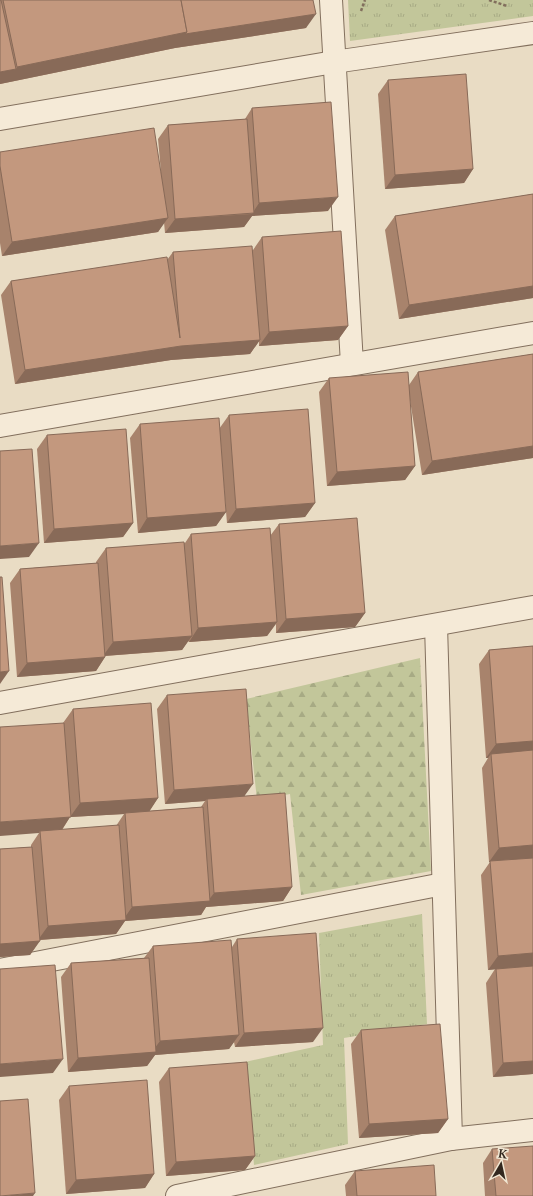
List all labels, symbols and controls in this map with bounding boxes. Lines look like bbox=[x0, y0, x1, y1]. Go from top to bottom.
north arrow bbox=[481, 1144, 521, 1184]
text: K bbox=[497, 1147, 509, 1162]

